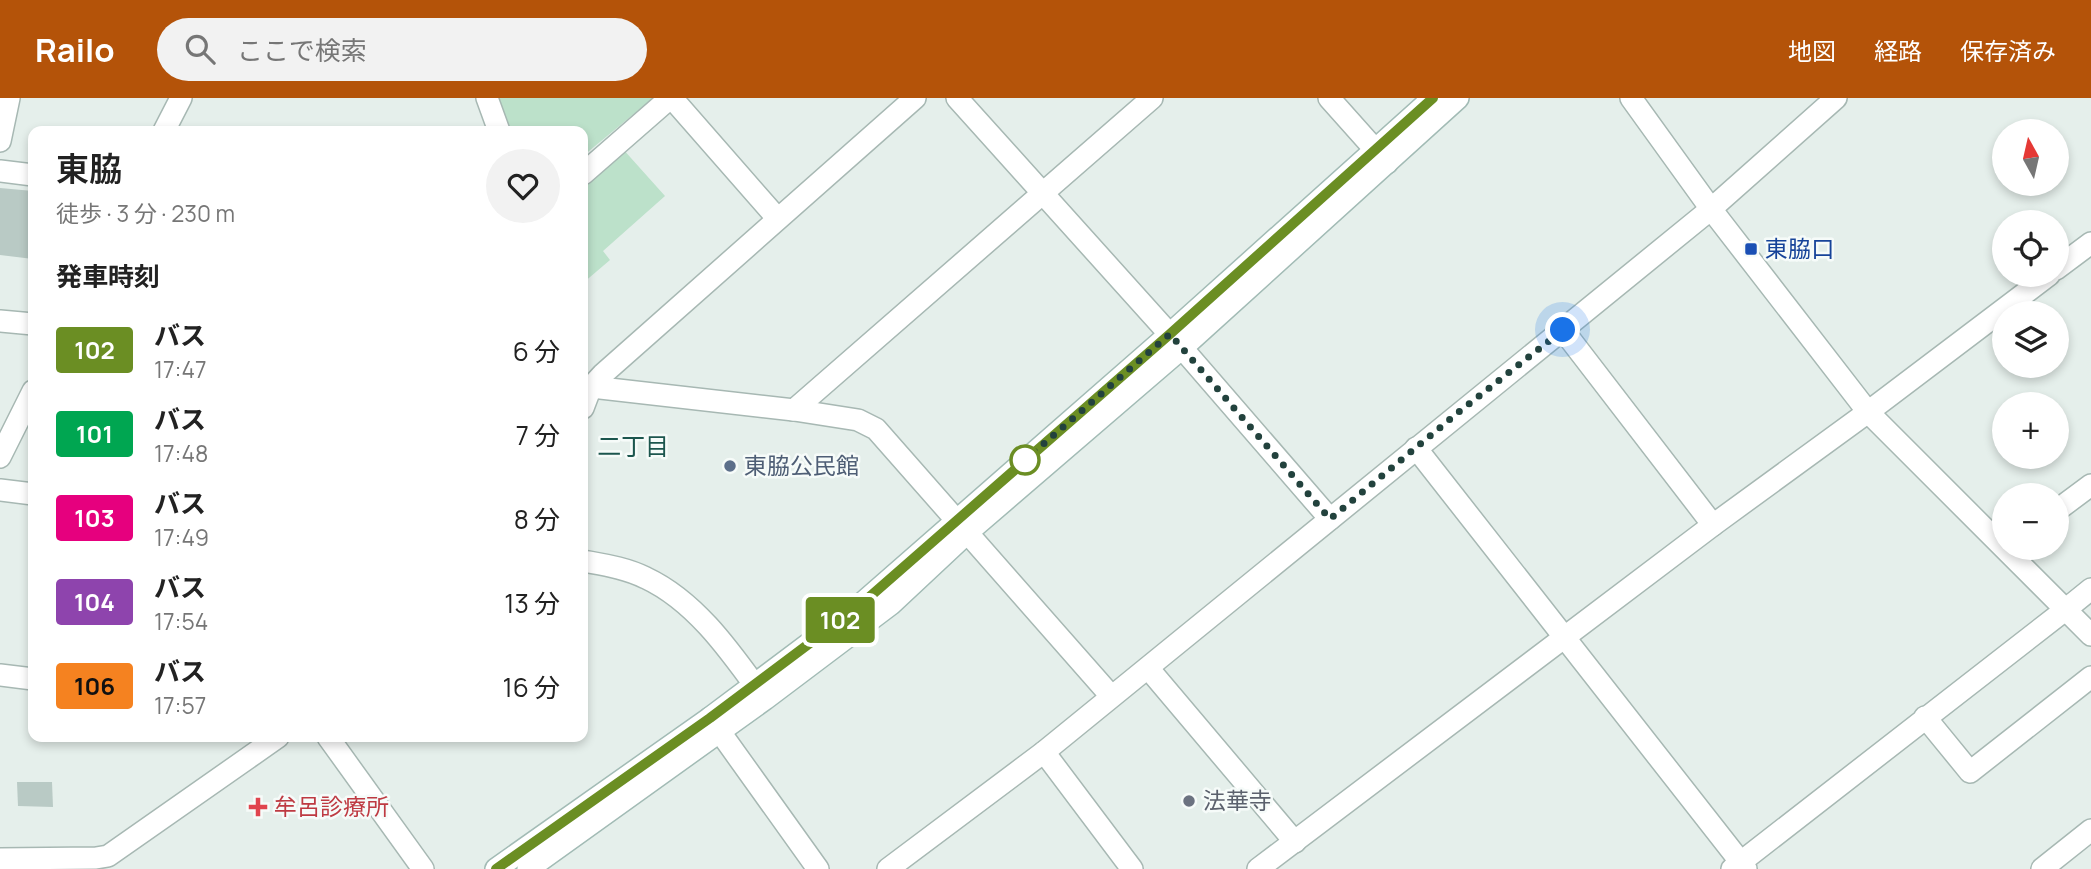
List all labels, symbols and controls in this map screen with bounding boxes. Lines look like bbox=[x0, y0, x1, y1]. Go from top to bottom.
search box bbox=[157, 18, 647, 81]
text: Railo bbox=[35, 27, 115, 72]
icon: search bbox=[181, 30, 219, 68]
text: ここで検索 bbox=[237, 32, 367, 68]
text: 地図 bbox=[1788, 34, 1836, 67]
text: 経路 bbox=[1874, 34, 1922, 67]
text: 保存済み bbox=[1960, 34, 2056, 67]
north arrow bbox=[1992, 119, 2068, 196]
map controls bbox=[1992, 119, 2069, 560]
text: 東脇 bbox=[56, 146, 122, 191]
button: heart bbox=[486, 149, 560, 223]
text: 徒歩 · 3 分 · 230 m bbox=[56, 197, 235, 229]
button: locate bbox=[1992, 210, 2069, 287]
place label: 東脇口 bbox=[1765, 232, 1834, 264]
marker: 東脇口 bbox=[1743, 241, 1759, 257]
text: 発車時刻 bbox=[56, 258, 160, 294]
button: layers bbox=[1992, 301, 2069, 378]
your location bbox=[1545, 312, 1580, 347]
text: バス bbox=[154, 317, 206, 353]
text: 102 bbox=[74, 333, 115, 366]
text: 6 分 bbox=[513, 333, 560, 369]
text: 17:47 bbox=[154, 353, 207, 385]
button: + bbox=[1992, 392, 2069, 469]
text: バス bbox=[154, 401, 206, 437]
text: 101 bbox=[76, 417, 113, 450]
text: 7 分 bbox=[516, 417, 560, 453]
district label: 二丁目 bbox=[597, 429, 669, 462]
text: 17:48 bbox=[154, 437, 208, 469]
unlabelled marker bbox=[1010, 445, 1040, 475]
place label: 東脇公民館 bbox=[744, 449, 859, 481]
marker: 東脇公民館 bbox=[722, 458, 738, 474]
button: − bbox=[1992, 483, 2069, 560]
text: バス bbox=[154, 485, 206, 521]
text: 103 bbox=[74, 501, 115, 534]
text: 8 分 bbox=[514, 501, 560, 537]
text: 17:49 bbox=[154, 521, 209, 553]
text: バス bbox=[154, 569, 206, 605]
text: 104 bbox=[74, 585, 115, 618]
text: 13 分 bbox=[504, 585, 560, 621]
line badge: 102 bbox=[800, 597, 880, 643]
text: 102 bbox=[820, 603, 860, 636]
text: 17:54 bbox=[154, 605, 208, 637]
text: バス bbox=[154, 653, 206, 689]
text: 106 bbox=[74, 669, 115, 702]
text: 16 分 bbox=[503, 669, 560, 705]
text: 17:57 bbox=[154, 689, 206, 721]
place label: 法華寺 bbox=[1203, 784, 1272, 816]
place label: 牟呂診療所 bbox=[274, 790, 389, 822]
marker: 法華寺 bbox=[1181, 793, 1197, 809]
marker: 牟呂診療所 bbox=[248, 797, 268, 817]

